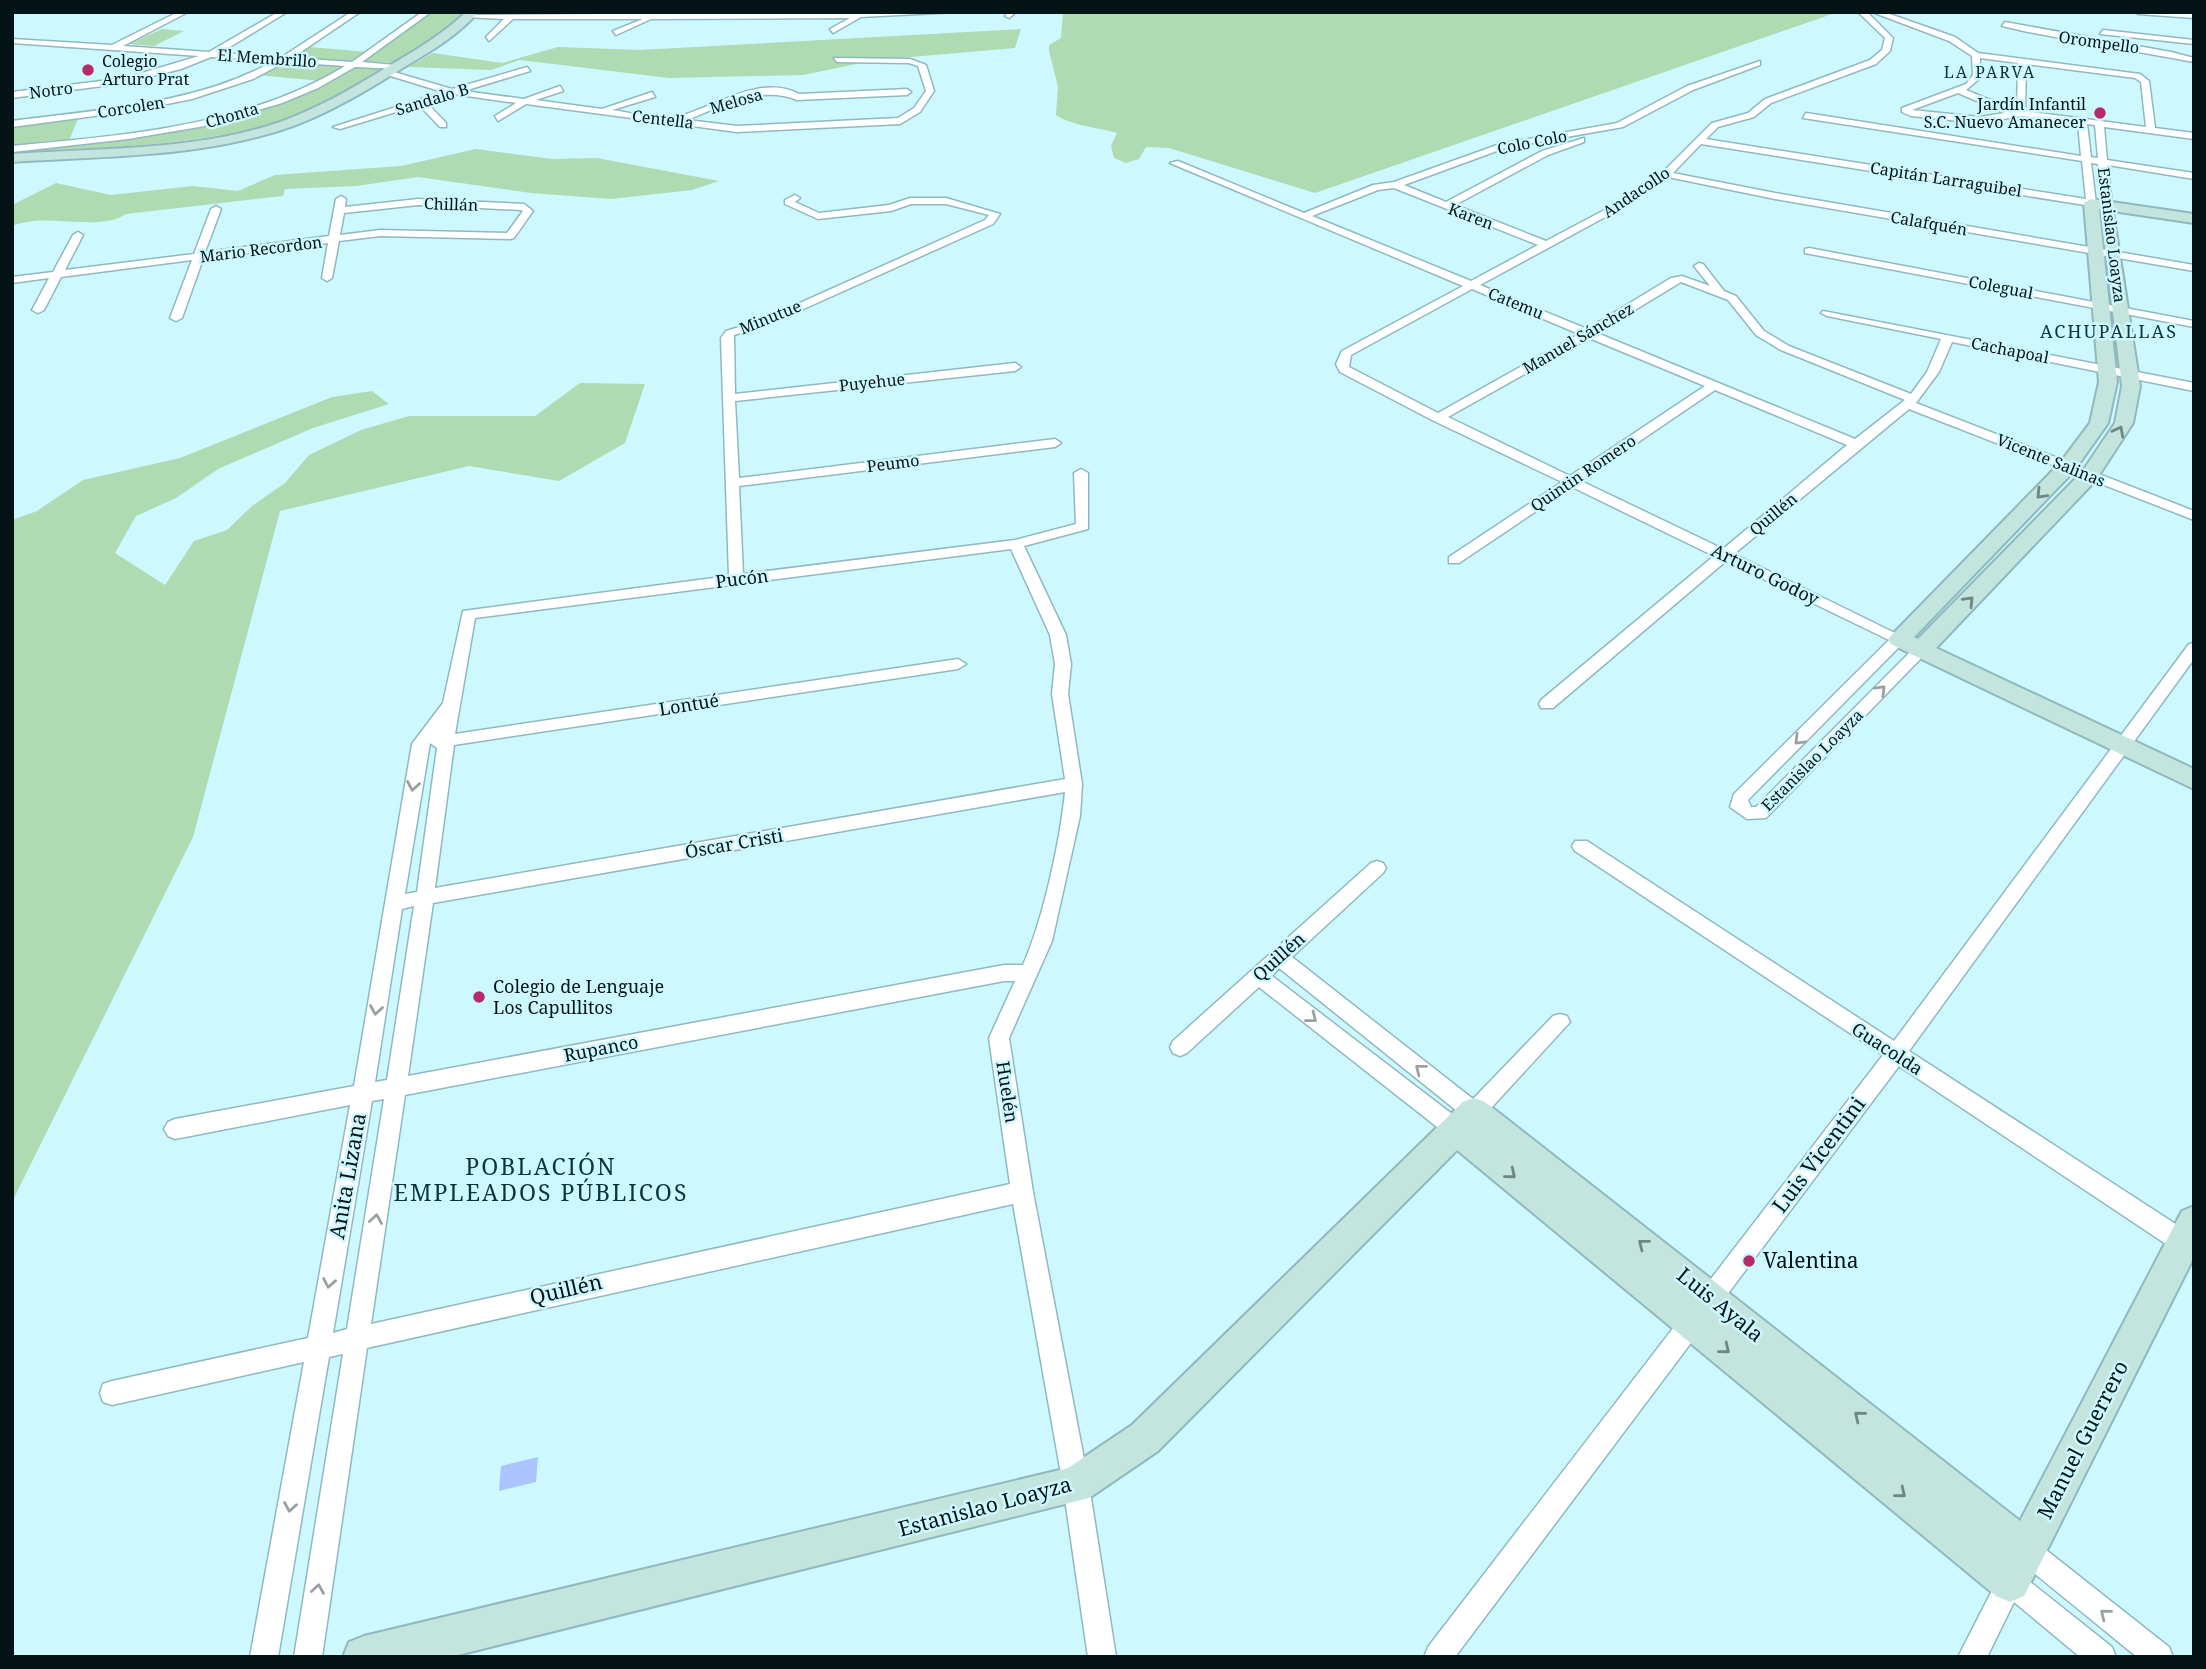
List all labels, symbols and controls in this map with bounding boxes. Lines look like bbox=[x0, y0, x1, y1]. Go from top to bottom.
street label: Orompello bbox=[2057, 25, 2141, 59]
street label: El Membrillo bbox=[217, 44, 317, 72]
place label: Colegio Arturo Prat bbox=[102, 50, 189, 90]
district label: LA PARVA bbox=[1944, 61, 2036, 83]
marker: Colegio Arturo Prat bbox=[80, 62, 96, 78]
street label: Notro bbox=[28, 76, 74, 104]
street label: Sandalo B bbox=[393, 77, 471, 121]
street label: Melosa bbox=[707, 83, 765, 119]
street label: Corcolen bbox=[96, 91, 166, 123]
place label: Jardín Infantil S.C. Nuevo Amanecer bbox=[1924, 93, 2086, 133]
street label: Chonta bbox=[203, 97, 261, 133]
street label: Centella bbox=[631, 104, 695, 134]
marker: Jardín Infantil S.C. Nuevo Amanecer bbox=[2092, 105, 2108, 121]
street label: Colo Colo bbox=[1495, 124, 1569, 160]
street label: Capitán Larraguibel bbox=[1869, 156, 2023, 202]
street label: Andacollo bbox=[1598, 161, 1674, 223]
street label: Estanislao Loayza bbox=[2093, 166, 2131, 304]
street label: Chillán bbox=[423, 192, 479, 216]
street label: Karen bbox=[1445, 197, 1497, 235]
street label: Calafquén bbox=[1889, 205, 1969, 241]
street label: Mario Recordon bbox=[199, 231, 323, 267]
street label: Colegual bbox=[1967, 270, 2035, 304]
street label: Catemu bbox=[1485, 282, 1547, 324]
street label: Minutue bbox=[736, 295, 804, 339]
street label: Manuel Sánchez bbox=[1518, 297, 1638, 379]
district label: ACHUPALLAS bbox=[2040, 319, 2178, 343]
street label: Cachapoal bbox=[1969, 332, 2051, 368]
street label: Puyehue bbox=[838, 368, 906, 396]
one-way arrow bbox=[2111, 426, 2125, 439]
street label: Vicente Salinas bbox=[1993, 428, 2109, 492]
street label: Quintin Romero bbox=[1526, 430, 1640, 516]
street label: Peumo bbox=[865, 449, 921, 477]
one-way arrow bbox=[2037, 486, 2050, 499]
street label: Quillén bbox=[1744, 488, 1802, 540]
street label: Arturo Godoy bbox=[1708, 538, 1824, 611]
street label: Pucón bbox=[714, 563, 770, 593]
one-way arrow bbox=[1960, 596, 1973, 609]
one-way arrow bbox=[1873, 685, 1886, 698]
street label: Lontué bbox=[657, 687, 721, 721]
street label: Estanislao Loayza bbox=[1756, 704, 1868, 816]
one-way arrow bbox=[1794, 731, 1807, 744]
one-way arrow bbox=[406, 780, 421, 792]
street label: Óscar Cristi bbox=[683, 823, 785, 863]
street label: Quillén bbox=[1247, 926, 1310, 986]
place label: Colegio de Lenguaje Los Capullitos bbox=[493, 974, 664, 1019]
marker: Colegio de Lenguaje Los Capullitos bbox=[471, 989, 487, 1005]
one-way arrow bbox=[369, 1004, 384, 1016]
one-way arrow bbox=[1304, 1010, 1316, 1023]
street label: Guacolda bbox=[1847, 1016, 1928, 1080]
street label: Rupanco bbox=[562, 1029, 640, 1067]
street label: Huelén bbox=[991, 1059, 1025, 1125]
one-way arrow bbox=[1415, 1065, 1428, 1078]
street label: Luis Vicentini bbox=[1765, 1090, 1871, 1218]
street label: Anita Lizana bbox=[322, 1111, 372, 1241]
district label: POBLACIÓN EMPLEADOS PÚBLICOS bbox=[394, 1150, 688, 1208]
one-way arrow bbox=[1502, 1166, 1515, 1178]
one-way arrow bbox=[368, 1213, 383, 1225]
one-way arrow bbox=[1639, 1240, 1652, 1252]
place label: Valentina bbox=[1763, 1246, 1859, 1274]
marker: Valentina bbox=[1741, 1253, 1757, 1269]
street label: Luis Ayala bbox=[1671, 1261, 1770, 1348]
street label: Quillén bbox=[527, 1267, 605, 1311]
one-way arrow bbox=[322, 1277, 337, 1289]
one-way arrow bbox=[1716, 1341, 1729, 1353]
street label: Manuel Guerrero bbox=[2030, 1356, 2134, 1524]
one-way arrow bbox=[1855, 1412, 1867, 1425]
street label: Estanislao Loayza bbox=[895, 1469, 1075, 1543]
one-way arrow bbox=[1894, 1484, 1906, 1497]
one-way arrow bbox=[283, 1501, 298, 1513]
one-way arrow bbox=[310, 1583, 325, 1595]
one-way arrow bbox=[2101, 1610, 2114, 1622]

